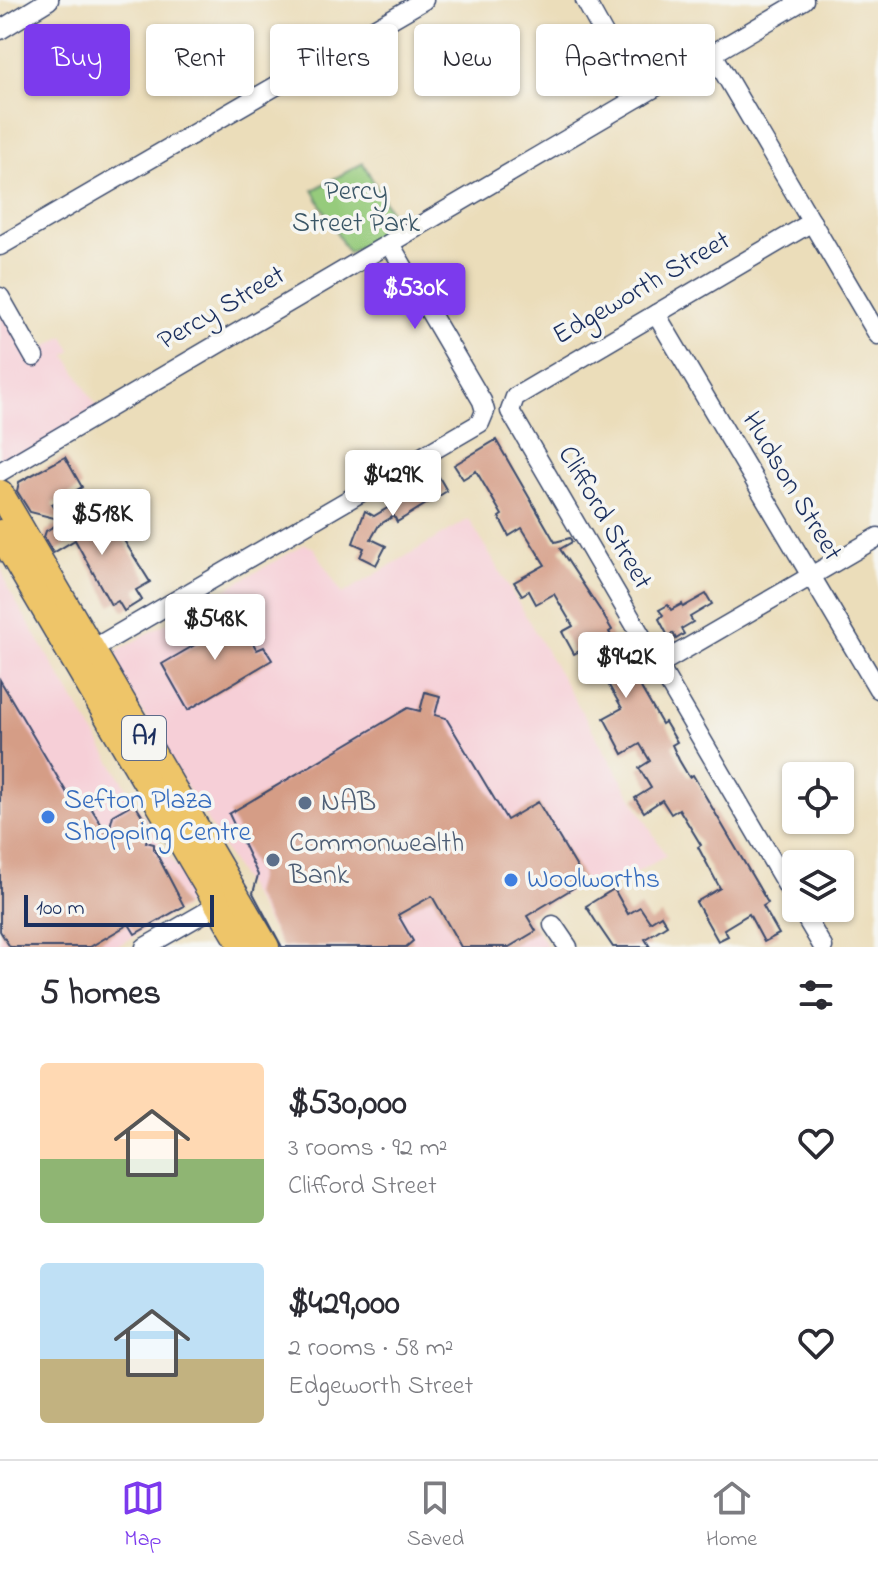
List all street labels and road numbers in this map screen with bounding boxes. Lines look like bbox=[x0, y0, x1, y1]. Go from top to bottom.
street label: Edgeworth Street bbox=[545, 221, 739, 357]
street label: Percy Street bbox=[151, 256, 293, 362]
street label: Hudson Street bbox=[730, 404, 852, 570]
street label: Clifford Street bbox=[546, 438, 662, 598]
road number: A1 bbox=[122, 716, 166, 760]

